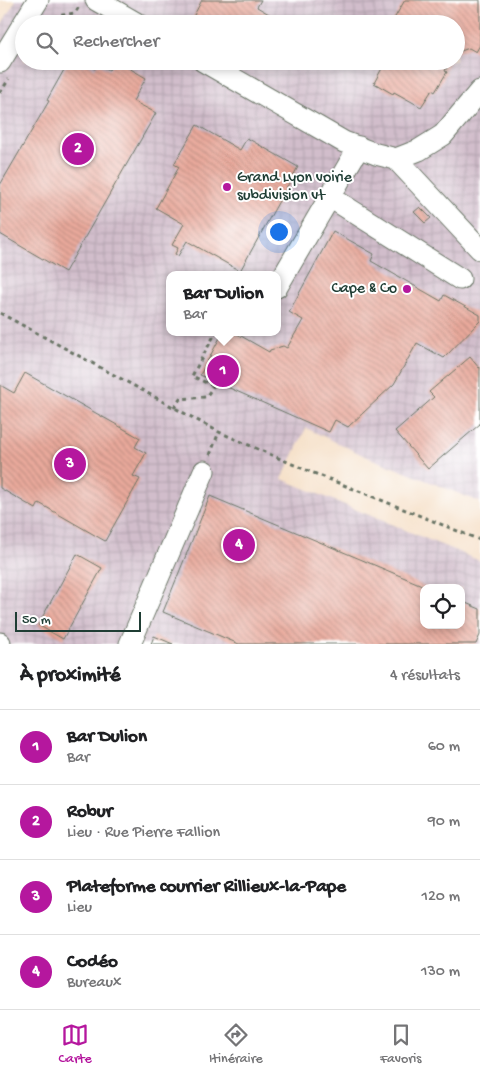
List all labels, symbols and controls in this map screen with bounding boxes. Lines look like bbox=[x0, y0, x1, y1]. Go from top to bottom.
search box bbox=[15, 15, 465, 70]
icon: search bbox=[33, 29, 61, 57]
text: Rechercher bbox=[73, 31, 159, 54]
pin: 2 bbox=[62, 130, 94, 168]
place label: Grand Lyon voirie subdivision vt bbox=[237, 169, 353, 206]
marker: Grand Lyon voirie subdivision vt bbox=[221, 181, 233, 193]
your location bbox=[266, 219, 292, 245]
popup bbox=[166, 271, 281, 336]
place label: Cape & Co bbox=[331, 280, 397, 299]
text: Bar Dulion bbox=[184, 283, 263, 306]
marker: Cape & Co bbox=[401, 283, 413, 295]
text: Bar bbox=[184, 306, 206, 325]
pin: 1 bbox=[207, 352, 239, 390]
pin: 3 bbox=[54, 445, 86, 483]
pin: 4 bbox=[223, 526, 255, 564]
map controls bbox=[420, 584, 465, 629]
button: locate bbox=[420, 584, 465, 629]
scale bar bbox=[15, 609, 141, 632]
text: 50 m bbox=[22, 612, 51, 629]
text: À proximité bbox=[20, 664, 121, 689]
text: 4 résultats bbox=[390, 667, 460, 686]
text: Bar Dulion bbox=[67, 726, 147, 749]
text: 1 bbox=[33, 738, 39, 757]
text: 60 m bbox=[428, 738, 460, 757]
text: Bar bbox=[67, 749, 90, 768]
text: Robur bbox=[67, 801, 113, 824]
text: 2 bbox=[32, 813, 40, 832]
text: 90 m bbox=[428, 813, 460, 832]
text: Lieu · Rue Pierre Fallion bbox=[67, 824, 220, 843]
text: Plateforme courrier Rillieux-la-Pape bbox=[67, 876, 346, 899]
text: 3 bbox=[32, 888, 40, 907]
text: 120 m bbox=[421, 888, 460, 907]
text: Lieu bbox=[67, 899, 92, 918]
text: Codéo bbox=[67, 951, 118, 974]
text: 4 bbox=[32, 963, 40, 982]
text: 130 m bbox=[421, 963, 460, 982]
text: Bureaux bbox=[67, 974, 121, 993]
tab: Carte bbox=[59, 1021, 92, 1068]
tab: Itinéraire bbox=[209, 1021, 263, 1068]
tab: Favoris bbox=[380, 1021, 421, 1068]

